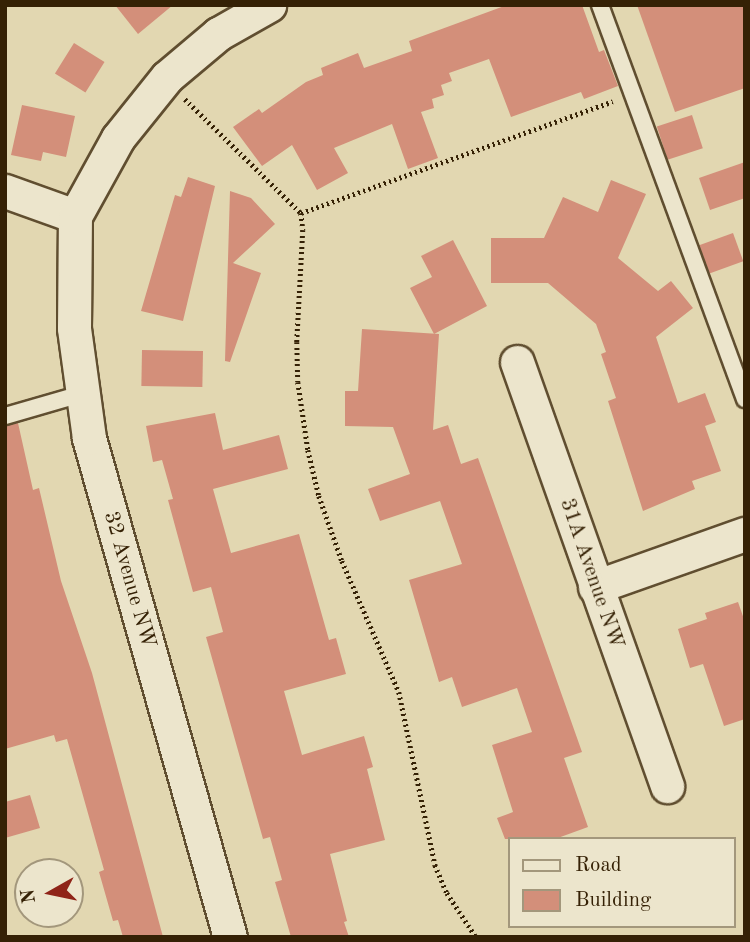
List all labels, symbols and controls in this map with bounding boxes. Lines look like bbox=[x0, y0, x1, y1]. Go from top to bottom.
street label: 31A Avenue NW bbox=[553, 495, 629, 653]
street label: 32 Avenue NW bbox=[97, 509, 161, 651]
legend bbox=[508, 837, 736, 928]
text: Road bbox=[575, 855, 622, 876]
north arrow bbox=[14, 858, 84, 928]
text: N bbox=[19, 887, 40, 905]
text: Building bbox=[575, 890, 651, 911]

